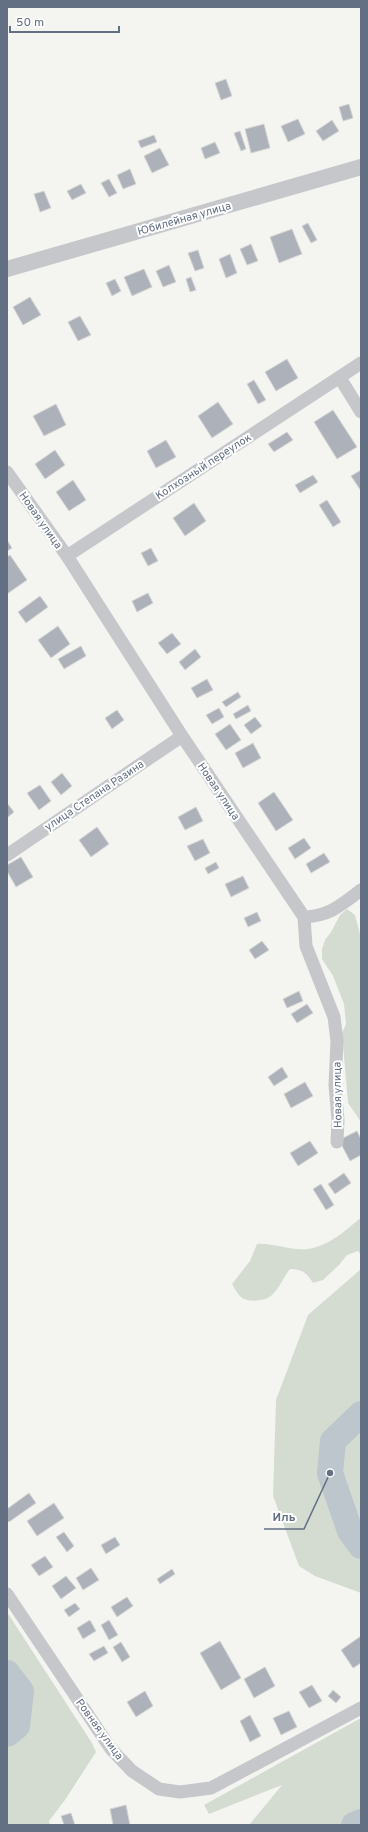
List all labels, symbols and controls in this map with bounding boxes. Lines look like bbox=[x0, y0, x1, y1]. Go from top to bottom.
scale bar bbox=[10, 8, 119, 34]
text: 50 m bbox=[16, 15, 44, 31]
street label: Юбилейная улица bbox=[136, 199, 233, 239]
street label: Колхозный переулок bbox=[153, 431, 254, 503]
street label: Новая улица bbox=[15, 489, 65, 552]
street label: улица Степана Разина bbox=[42, 757, 147, 834]
street label: Новая улица bbox=[194, 760, 243, 823]
street label: Новая улица bbox=[330, 1061, 346, 1128]
callout: Иль bbox=[264, 1505, 304, 1529]
text: Иль bbox=[272, 1510, 296, 1526]
street label: Ровная улица bbox=[72, 1696, 126, 1763]

